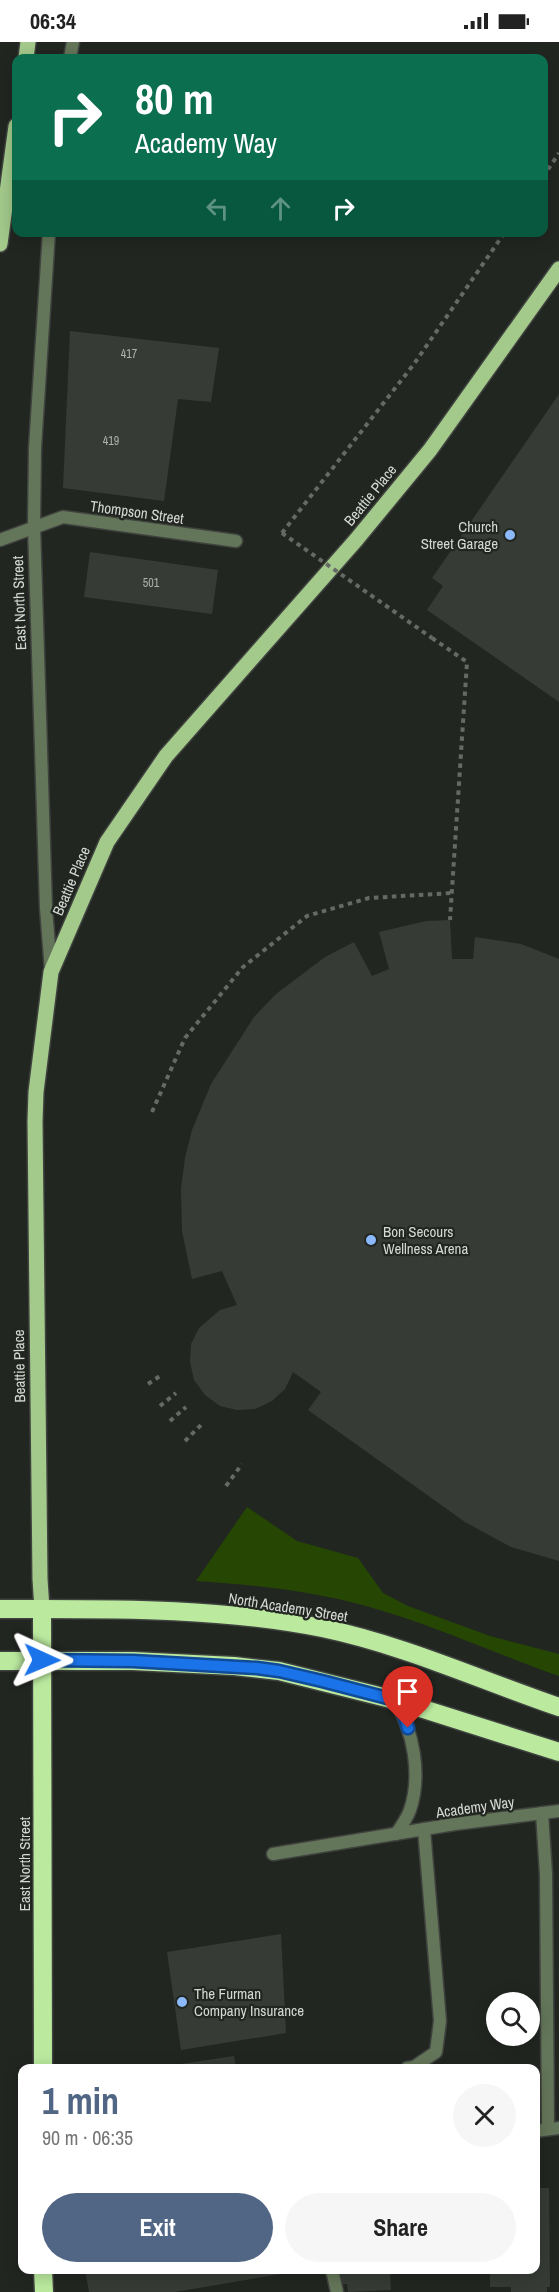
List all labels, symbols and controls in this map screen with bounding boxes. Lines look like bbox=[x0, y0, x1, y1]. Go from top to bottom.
text: 06:34 bbox=[30, 6, 76, 36]
text: 80 m bbox=[135, 71, 214, 127]
icon: right bbox=[36, 78, 114, 156]
text: Academy Way bbox=[135, 125, 277, 161]
icon: left bbox=[201, 192, 234, 225]
icon: ahead bbox=[264, 192, 297, 225]
icon: right bbox=[327, 192, 360, 225]
house number: 417 bbox=[121, 346, 138, 362]
house number: 419 bbox=[103, 433, 119, 449]
street label: Beattie Place bbox=[339, 460, 401, 530]
street label: Thompson Street bbox=[89, 495, 186, 529]
place label: Church Street Garage bbox=[421, 516, 498, 554]
marker: Church Street Garage bbox=[503, 528, 517, 542]
street label: East North Street bbox=[7, 555, 31, 651]
house number: 501 bbox=[143, 575, 160, 591]
street label: Beattie Place bbox=[47, 843, 95, 919]
place label: Bon Secours Wellness Arena bbox=[383, 1221, 468, 1259]
marker: Bon Secours Wellness Arena bbox=[364, 1233, 378, 1247]
street label: Beattie Place bbox=[8, 1329, 30, 1403]
street label: North Academy Street bbox=[227, 1587, 350, 1627]
position arrow bbox=[10, 1628, 74, 1692]
pin bbox=[382, 1666, 433, 1728]
icon: arrive bbox=[391, 1675, 424, 1708]
street label: Academy Way bbox=[434, 1791, 516, 1823]
street label: East North Street bbox=[14, 1816, 35, 1911]
place label: The Furman Company Insurance bbox=[194, 1983, 304, 2021]
map controls bbox=[486, 1992, 540, 2046]
button: search bbox=[486, 1992, 540, 2046]
marker: The Furman Company Insurance bbox=[175, 1995, 189, 2009]
text: 1 min bbox=[42, 2077, 119, 2125]
button: close bbox=[453, 2084, 516, 2147]
text: 90 m · 06:35 bbox=[42, 2124, 133, 2151]
button: Exit bbox=[42, 2193, 273, 2262]
button: Share bbox=[285, 2193, 516, 2262]

